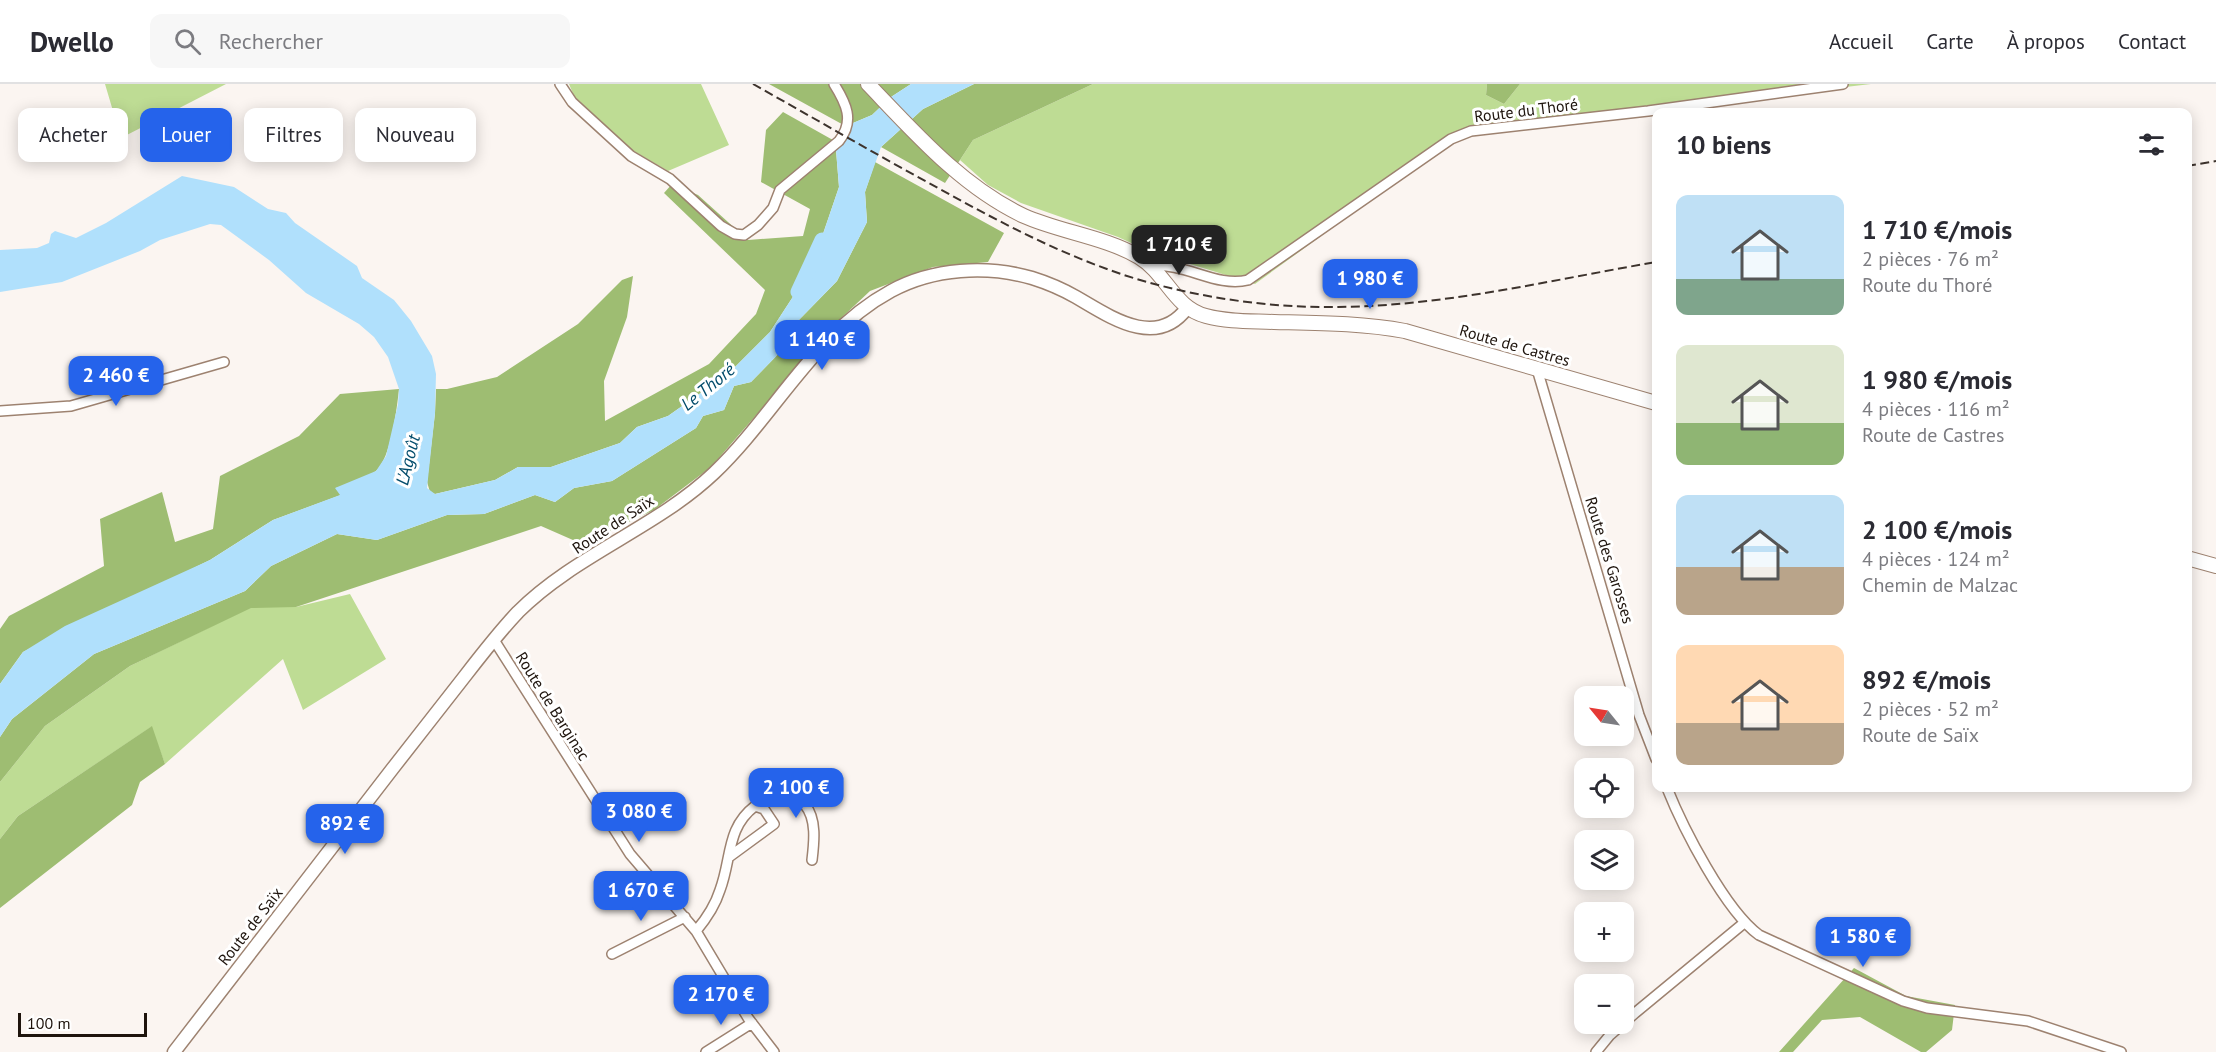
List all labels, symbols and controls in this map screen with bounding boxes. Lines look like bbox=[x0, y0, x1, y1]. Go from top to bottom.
search box bbox=[150, 14, 570, 68]
text: Dwello bbox=[30, 23, 114, 60]
icon: search bbox=[171, 25, 204, 58]
text: Rechercher bbox=[219, 27, 323, 55]
text: Accueil bbox=[1829, 28, 1893, 55]
text: Carte bbox=[1926, 28, 1974, 55]
text: À propos bbox=[2007, 28, 2085, 55]
text: Contact bbox=[2118, 28, 2186, 55]
street label: Route du Thoré bbox=[1473, 94, 1579, 126]
chip: Acheter bbox=[18, 108, 128, 162]
chip: Louer bbox=[140, 108, 232, 162]
chip: Filtres bbox=[244, 108, 343, 162]
chip: Nouveau bbox=[355, 108, 476, 162]
text: 10 biens bbox=[1676, 128, 1771, 161]
icon: filters bbox=[2135, 128, 2168, 161]
text: 1 710 €/mois bbox=[1862, 213, 2012, 246]
icon: home bbox=[1724, 219, 1796, 291]
pin: 1 710 € bbox=[1124, 225, 1234, 276]
text: 1 710 € bbox=[1146, 231, 1212, 257]
text: 2 pièces · 76 m² bbox=[1862, 246, 1999, 272]
pin: 1 980 € bbox=[1315, 259, 1425, 310]
text: 1 980 € bbox=[1337, 265, 1403, 291]
text: Route du Thoré bbox=[1862, 272, 1992, 298]
pin: 1 140 € bbox=[767, 320, 877, 371]
street label: Route de Castres bbox=[1458, 320, 1573, 370]
text: 1 140 € bbox=[789, 326, 855, 352]
pin: 2 460 € bbox=[61, 356, 171, 407]
water label: Le Thoré bbox=[676, 357, 740, 415]
text: 2 460 € bbox=[83, 362, 149, 388]
text: 1 980 €/mois bbox=[1862, 363, 2012, 396]
icon: home bbox=[1724, 369, 1796, 441]
text: 4 pièces · 116 m² bbox=[1862, 396, 2010, 422]
text: Route de Castres bbox=[1862, 422, 2004, 448]
water label: L'Agoût bbox=[390, 431, 425, 487]
street label: Route de Saïx bbox=[568, 490, 658, 558]
street label: Route des Garosses bbox=[1581, 494, 1639, 626]
text: 2 100 €/mois bbox=[1862, 513, 2012, 546]
icon: home bbox=[1724, 519, 1796, 591]
text: 4 pièces · 124 m² bbox=[1862, 546, 2010, 572]
text: Chemin de Malzac bbox=[1862, 572, 2018, 598]
street label: Route de Barginac bbox=[512, 648, 594, 764]
text: 892 €/mois bbox=[1862, 663, 1991, 696]
icon: home bbox=[1724, 669, 1796, 741]
north arrow bbox=[1574, 686, 1634, 746]
map controls bbox=[1574, 686, 1634, 1034]
text: 2 pièces · 52 m² bbox=[1862, 696, 1999, 722]
text: Route de Saïx bbox=[1862, 722, 1979, 748]
button: locate bbox=[1574, 758, 1634, 818]
pin: 2 100 € bbox=[741, 768, 851, 819]
text: 2 100 € bbox=[763, 774, 829, 800]
pin: 3 080 € bbox=[584, 792, 694, 843]
text: 3 080 € bbox=[606, 798, 672, 824]
pin: 892 € bbox=[303, 804, 387, 855]
text: 892 € bbox=[320, 810, 370, 836]
button: layers bbox=[1574, 830, 1634, 890]
pin: 1 670 € bbox=[586, 871, 696, 922]
text: 1 670 € bbox=[608, 877, 674, 903]
street label: Route de Saïx bbox=[213, 883, 287, 969]
button: + bbox=[1574, 902, 1634, 962]
pin: 1 580 € bbox=[1808, 917, 1918, 968]
text: 1 580 € bbox=[1830, 923, 1896, 949]
button: − bbox=[1574, 974, 1634, 1034]
pin: 2 170 € bbox=[666, 975, 776, 1026]
text: 2 170 € bbox=[688, 981, 754, 1007]
scale bar bbox=[18, 1010, 147, 1038]
text: 100 m bbox=[27, 1013, 70, 1033]

